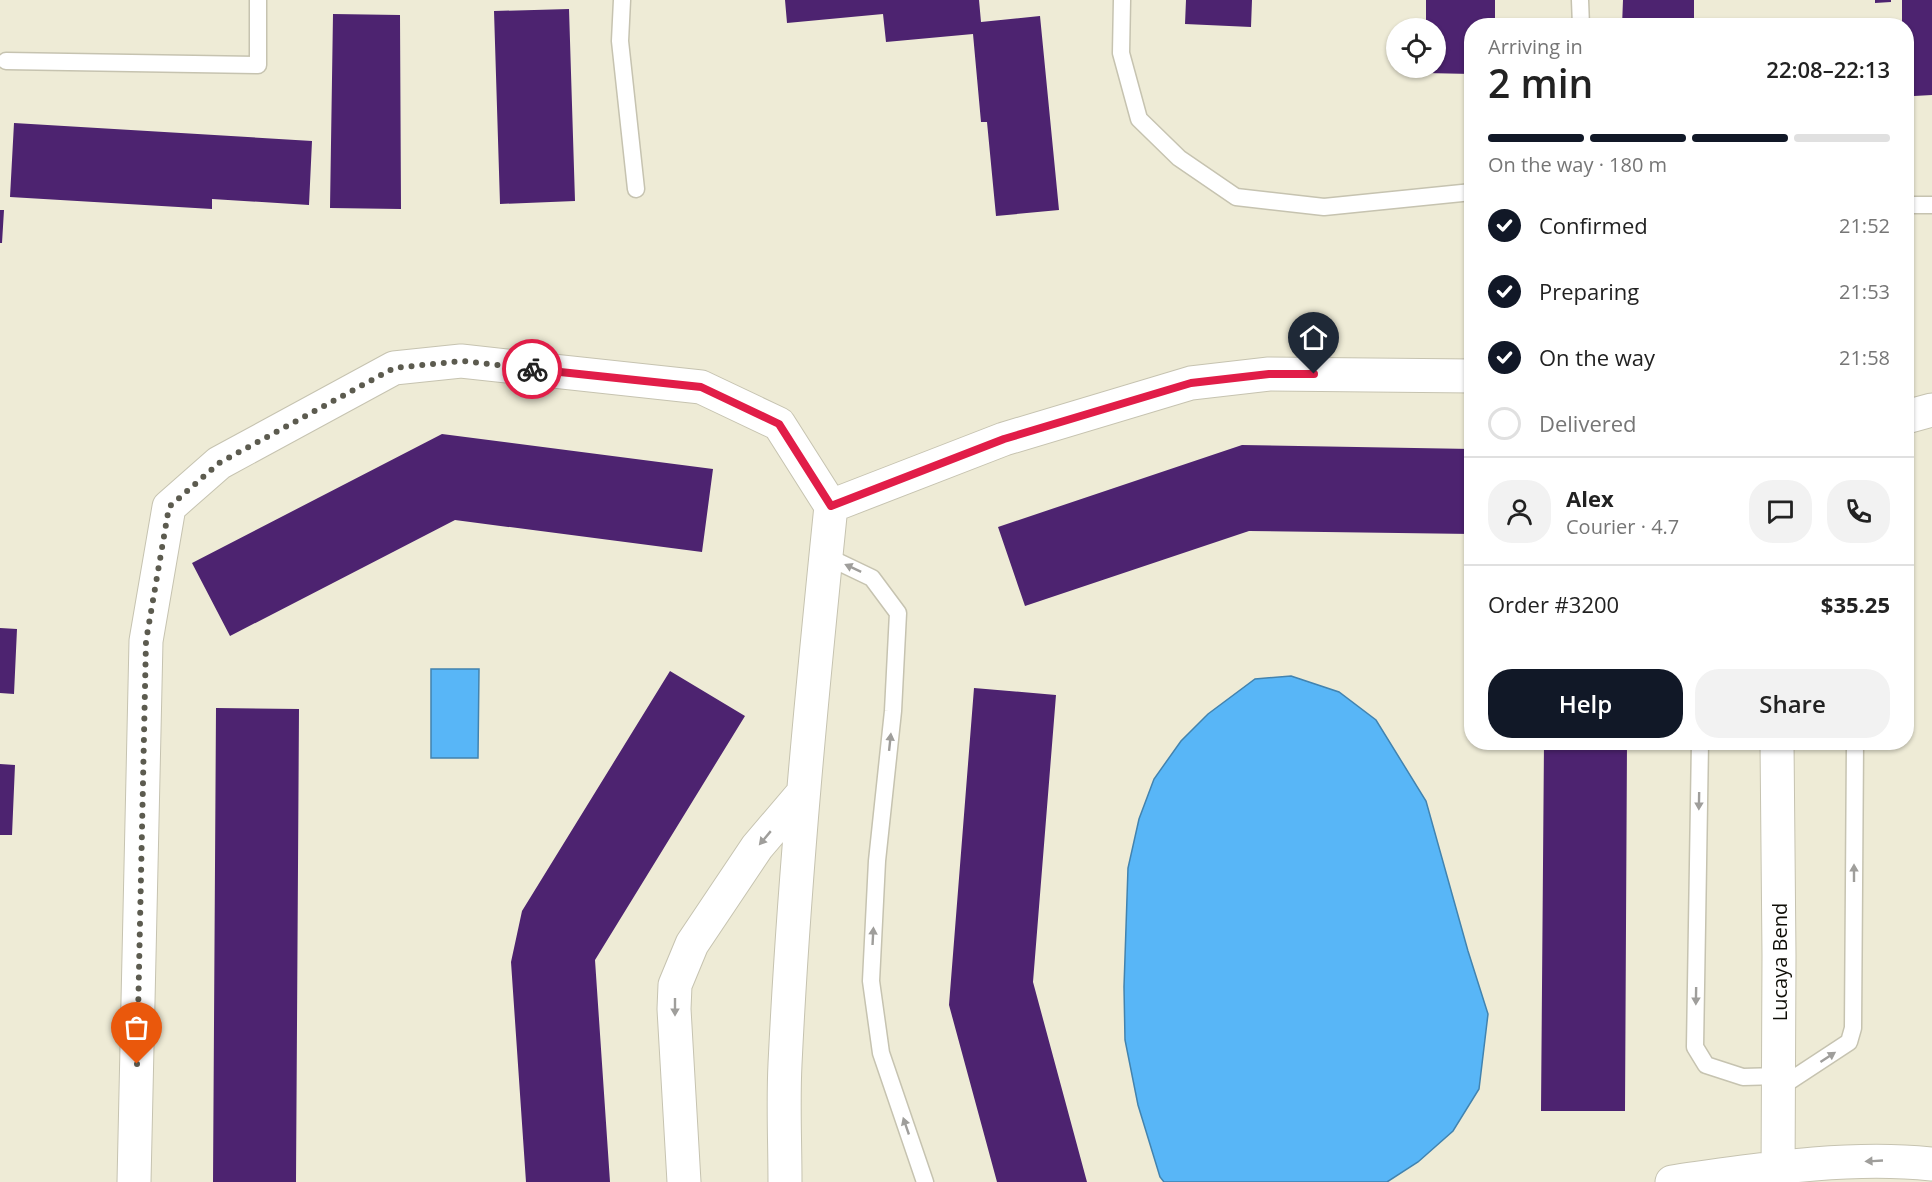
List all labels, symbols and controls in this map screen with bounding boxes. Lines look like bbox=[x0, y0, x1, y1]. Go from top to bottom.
map controls bbox=[1386, 18, 1446, 78]
button: locate bbox=[1386, 18, 1446, 78]
text: Arriving in bbox=[1488, 33, 1583, 60]
text: 22:08–22:13 bbox=[1766, 54, 1890, 84]
text: 2 min bbox=[1488, 56, 1593, 109]
text: On the way · 180 m bbox=[1488, 151, 1667, 178]
icon: check bbox=[1488, 209, 1521, 242]
text: Confirmed bbox=[1539, 210, 1648, 240]
text: 21:52 bbox=[1839, 212, 1890, 239]
icon: check bbox=[1488, 275, 1521, 308]
text: Preparing bbox=[1539, 276, 1639, 306]
text: 21:53 bbox=[1839, 278, 1890, 305]
pin bbox=[1288, 312, 1339, 374]
icon: home bbox=[1297, 321, 1330, 354]
courier bbox=[502, 339, 562, 399]
icon: check bbox=[1488, 341, 1521, 374]
text: On the way bbox=[1539, 342, 1655, 372]
text: 21:58 bbox=[1839, 344, 1890, 371]
icon: bike bbox=[516, 353, 549, 386]
text: Delivered bbox=[1539, 408, 1637, 438]
button: person bbox=[1488, 480, 1551, 543]
button: chat bbox=[1749, 480, 1812, 543]
button: phone bbox=[1827, 480, 1890, 543]
text: Alex bbox=[1566, 483, 1614, 513]
text: Courier · 4.7 bbox=[1566, 513, 1679, 540]
one-way arrow bbox=[844, 564, 861, 573]
text: Order #3200 bbox=[1488, 589, 1619, 619]
text: $35.25 bbox=[1821, 589, 1890, 619]
button: Help bbox=[1488, 669, 1683, 738]
button: Share bbox=[1695, 669, 1890, 738]
one-way arrow bbox=[885, 733, 894, 752]
one-way arrow bbox=[1694, 791, 1704, 810]
one-way arrow bbox=[759, 830, 772, 846]
one-way arrow bbox=[1849, 864, 1859, 883]
street label: Lucaya Bend bbox=[1766, 903, 1793, 1021]
one-way arrow bbox=[869, 927, 878, 946]
one-way arrow bbox=[1691, 986, 1700, 1005]
one-way arrow bbox=[670, 997, 680, 1016]
pin bbox=[111, 1002, 162, 1064]
icon: bag bbox=[120, 1011, 153, 1044]
one-way arrow bbox=[1820, 1051, 1837, 1062]
one-way arrow bbox=[901, 1117, 911, 1135]
one-way arrow bbox=[1864, 1157, 1883, 1166]

